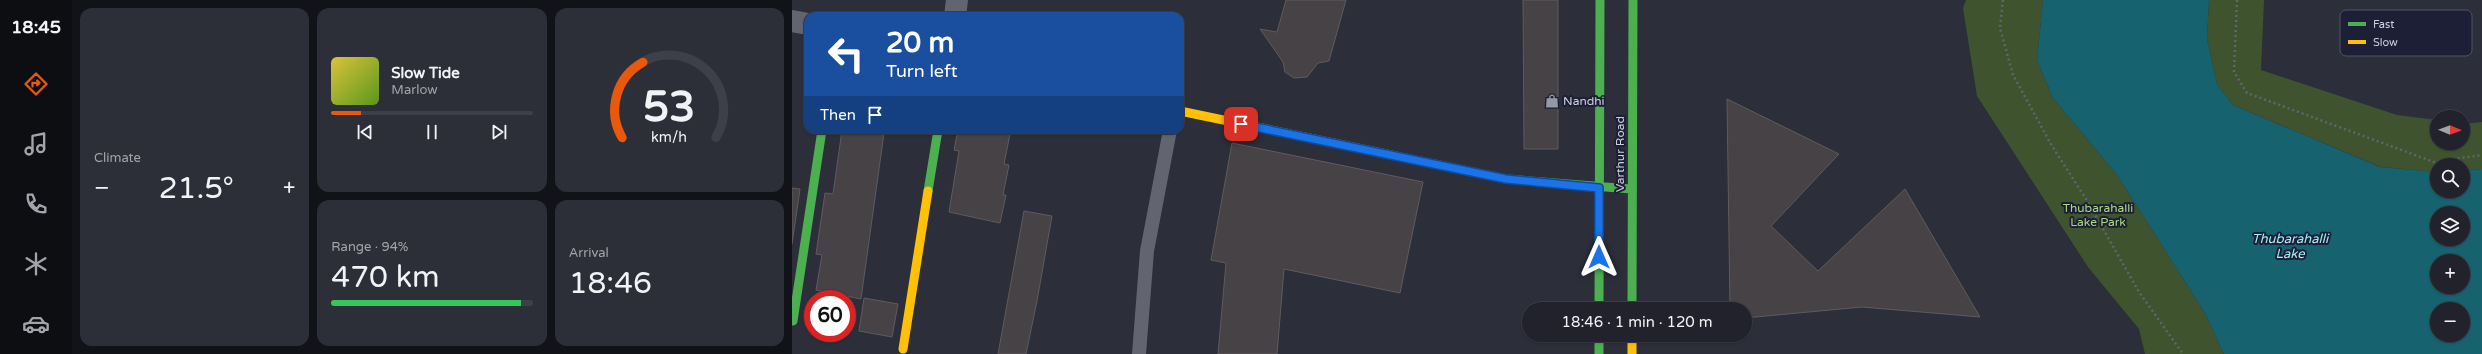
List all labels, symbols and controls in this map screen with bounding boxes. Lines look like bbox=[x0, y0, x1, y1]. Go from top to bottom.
legend bbox=[2340, 10, 2472, 56]
text: 18:45 bbox=[11, 16, 61, 38]
text: Fast bbox=[2373, 18, 2394, 31]
text: 20 m bbox=[886, 26, 954, 60]
icon: left bbox=[820, 28, 872, 80]
text: Slow bbox=[2373, 36, 2398, 49]
text: Turn left bbox=[886, 60, 958, 82]
text: Slow Tide bbox=[391, 64, 460, 82]
icon: directions bbox=[22, 70, 50, 98]
text: Marlow bbox=[391, 82, 438, 98]
text: 53 bbox=[643, 83, 695, 133]
shop icon: Nandhi bbox=[1544, 93, 1560, 109]
place label: Nandhi bbox=[1563, 94, 1605, 108]
icon: arrive bbox=[864, 104, 886, 126]
text: Then bbox=[820, 106, 856, 124]
pin bbox=[1224, 107, 1258, 141]
north arrow bbox=[2430, 110, 2470, 150]
map controls bbox=[2430, 110, 2470, 342]
icon: arrive bbox=[1230, 113, 1252, 135]
street label: Varthur Road bbox=[1613, 116, 1627, 192]
icon: previous bbox=[354, 121, 376, 143]
icon: pause bbox=[421, 121, 443, 143]
icon: next bbox=[488, 121, 510, 143]
text: km/h bbox=[651, 128, 687, 145]
icon: music bbox=[22, 130, 50, 158]
text: Climate bbox=[94, 150, 141, 166]
button: search bbox=[2430, 158, 2470, 198]
text: 21.5° bbox=[159, 170, 234, 207]
text: − bbox=[94, 175, 110, 201]
text: + bbox=[283, 175, 295, 201]
icon: phone bbox=[22, 190, 50, 218]
park label: Thubarahalli Lake Park bbox=[2063, 201, 2133, 229]
button: layers bbox=[2430, 206, 2470, 246]
water label: Thubarahalli Lake bbox=[2252, 231, 2330, 262]
position arrow bbox=[1578, 236, 1620, 278]
text: Range · 94% bbox=[331, 239, 408, 255]
text: Arrival bbox=[569, 245, 609, 261]
icon: climate bbox=[22, 250, 50, 278]
button: + bbox=[2430, 254, 2470, 294]
text: 470 km bbox=[331, 259, 440, 296]
text: 18:46 bbox=[569, 265, 652, 302]
speed limit sign: 60 bbox=[804, 290, 856, 342]
button: − bbox=[2430, 302, 2470, 342]
icon: car bbox=[22, 310, 50, 338]
text: 18:46 · 1 min · 120 m bbox=[1562, 313, 1712, 331]

